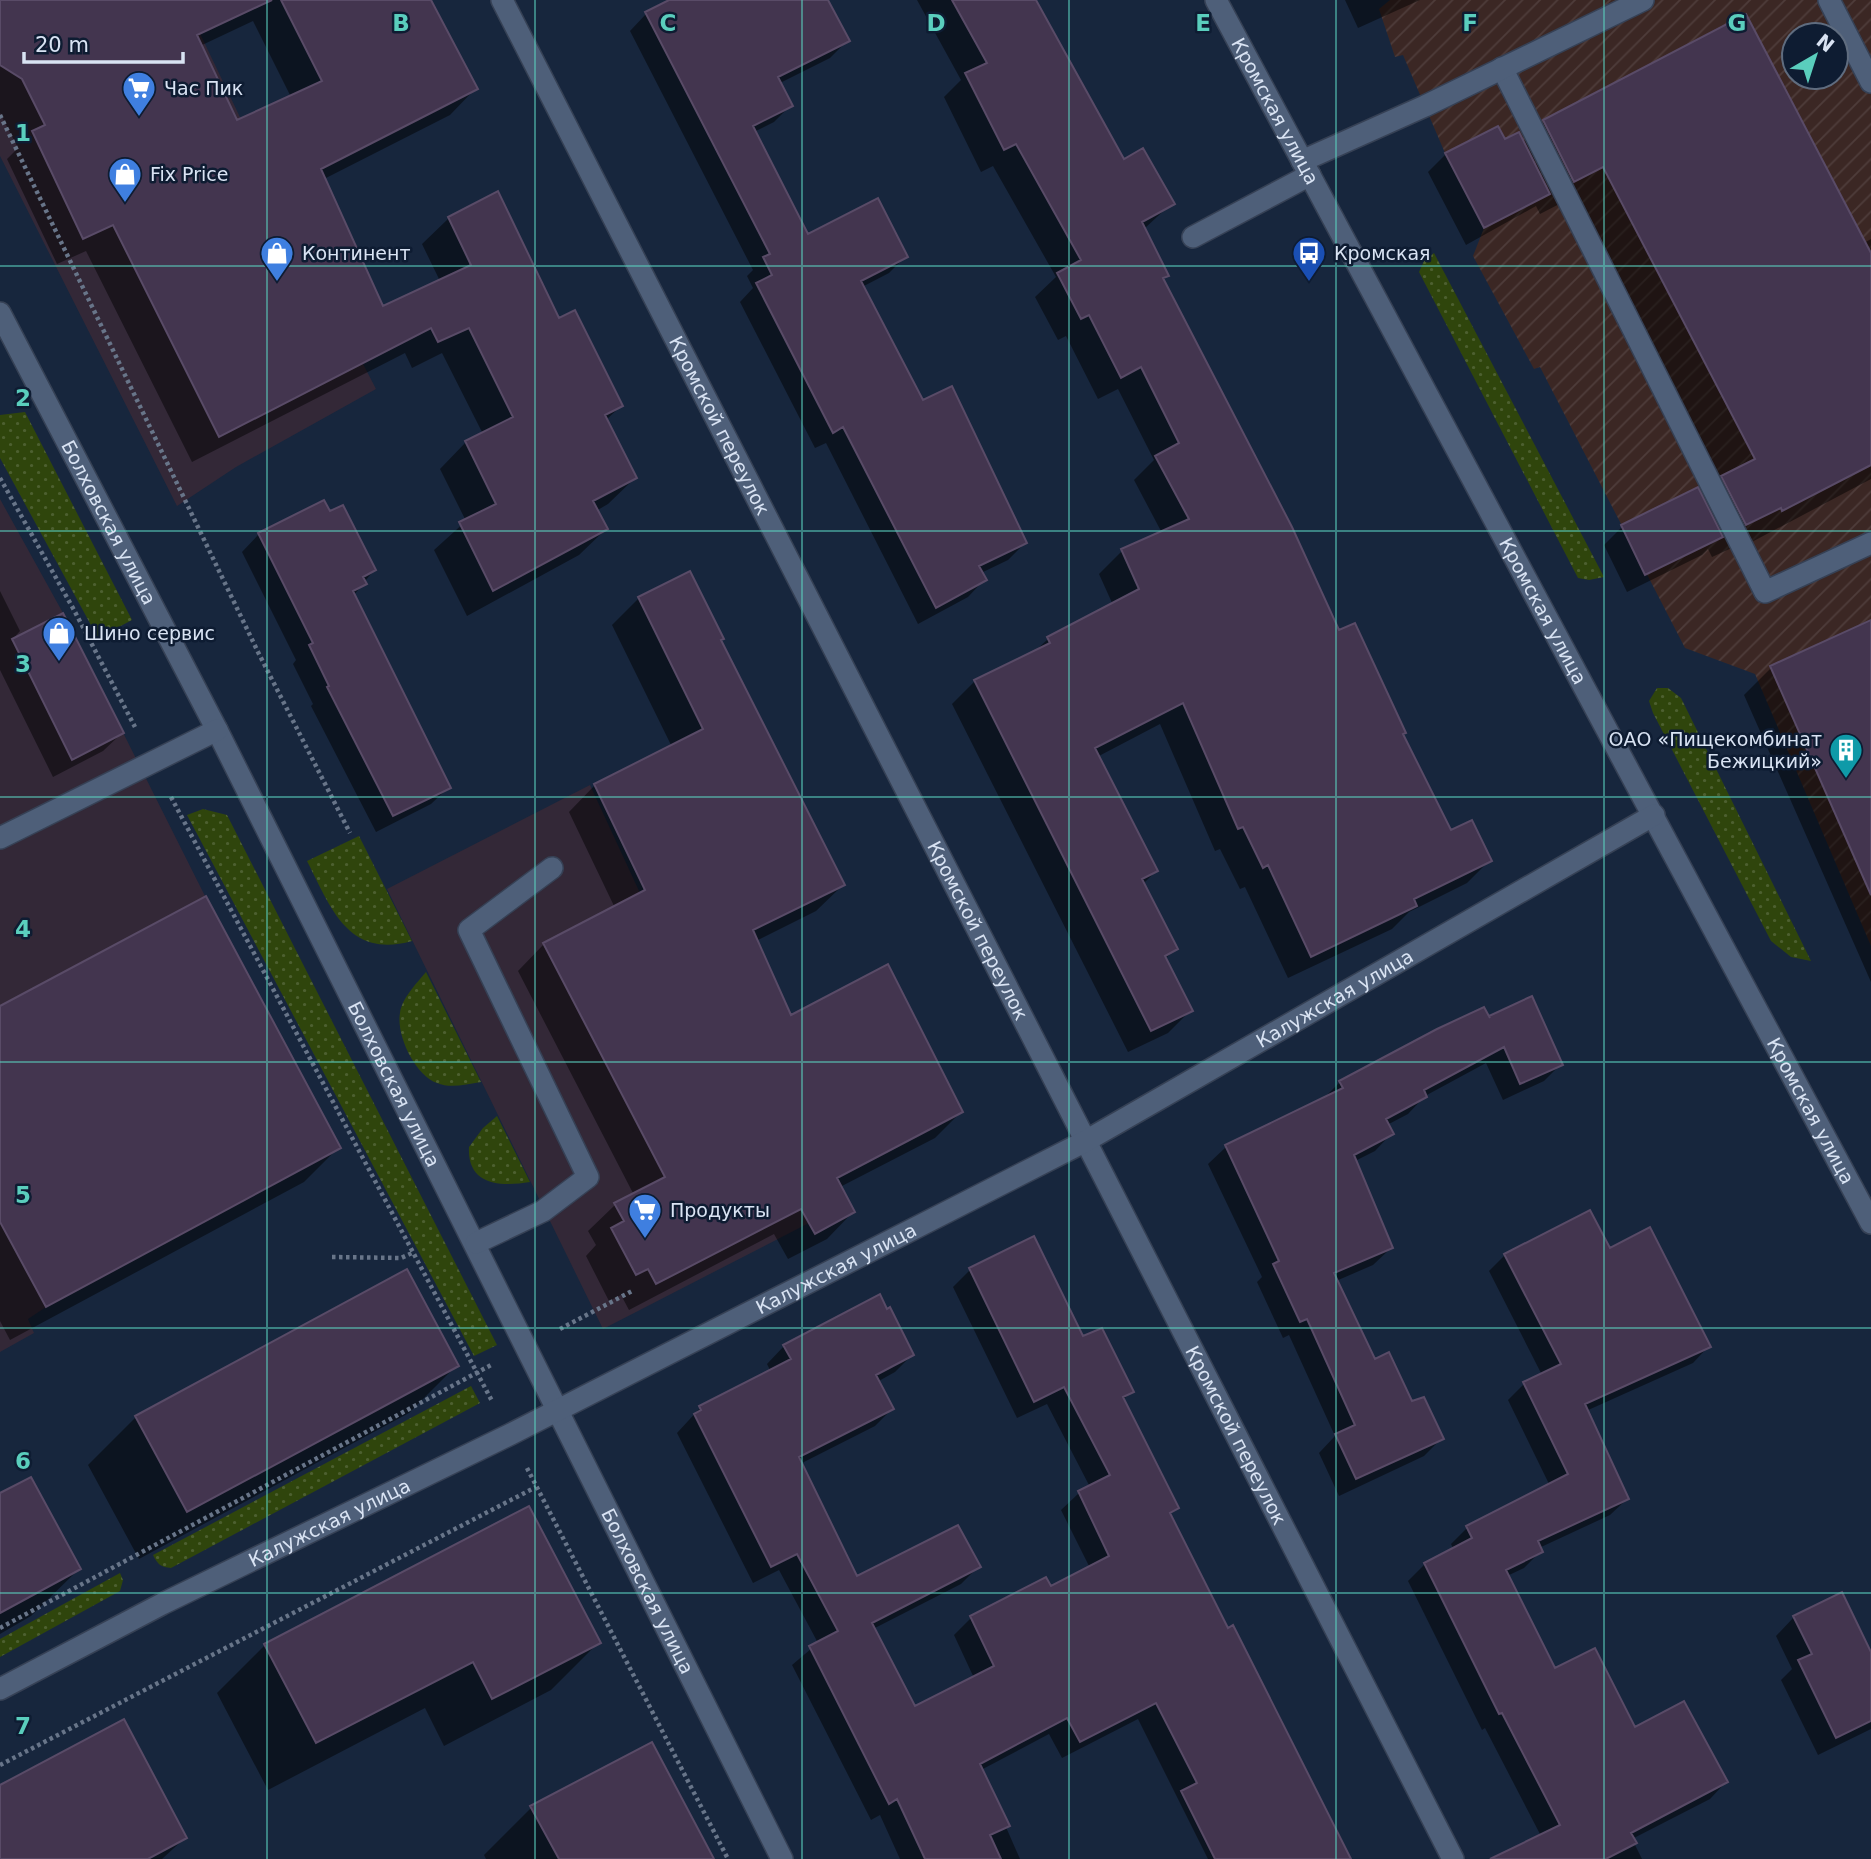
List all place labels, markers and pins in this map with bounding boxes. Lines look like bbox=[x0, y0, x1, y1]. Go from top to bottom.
supermarket icon: Час Пик bbox=[120, 69, 158, 118]
place label: Час Пик bbox=[164, 77, 243, 99]
shop icon: Fix Price bbox=[106, 155, 144, 204]
place label: Fix Price bbox=[150, 163, 228, 185]
shop icon: Континент bbox=[258, 234, 296, 283]
bus stop icon: Кромская bbox=[1290, 234, 1328, 283]
place label: Континент bbox=[302, 242, 411, 264]
place label: Кромская bbox=[1334, 242, 1431, 264]
shop icon: Шино сервис bbox=[40, 614, 78, 663]
place label: Шино сервис bbox=[84, 622, 215, 644]
place label: ОАО «Пищекомбинат Бежицкий» bbox=[1609, 728, 1822, 772]
building icon: ОАО «Пищекомбинат Бежицкий» bbox=[1827, 731, 1865, 780]
supermarket icon: Продукты bbox=[626, 1191, 664, 1240]
place label: Продукты bbox=[670, 1199, 770, 1221]

